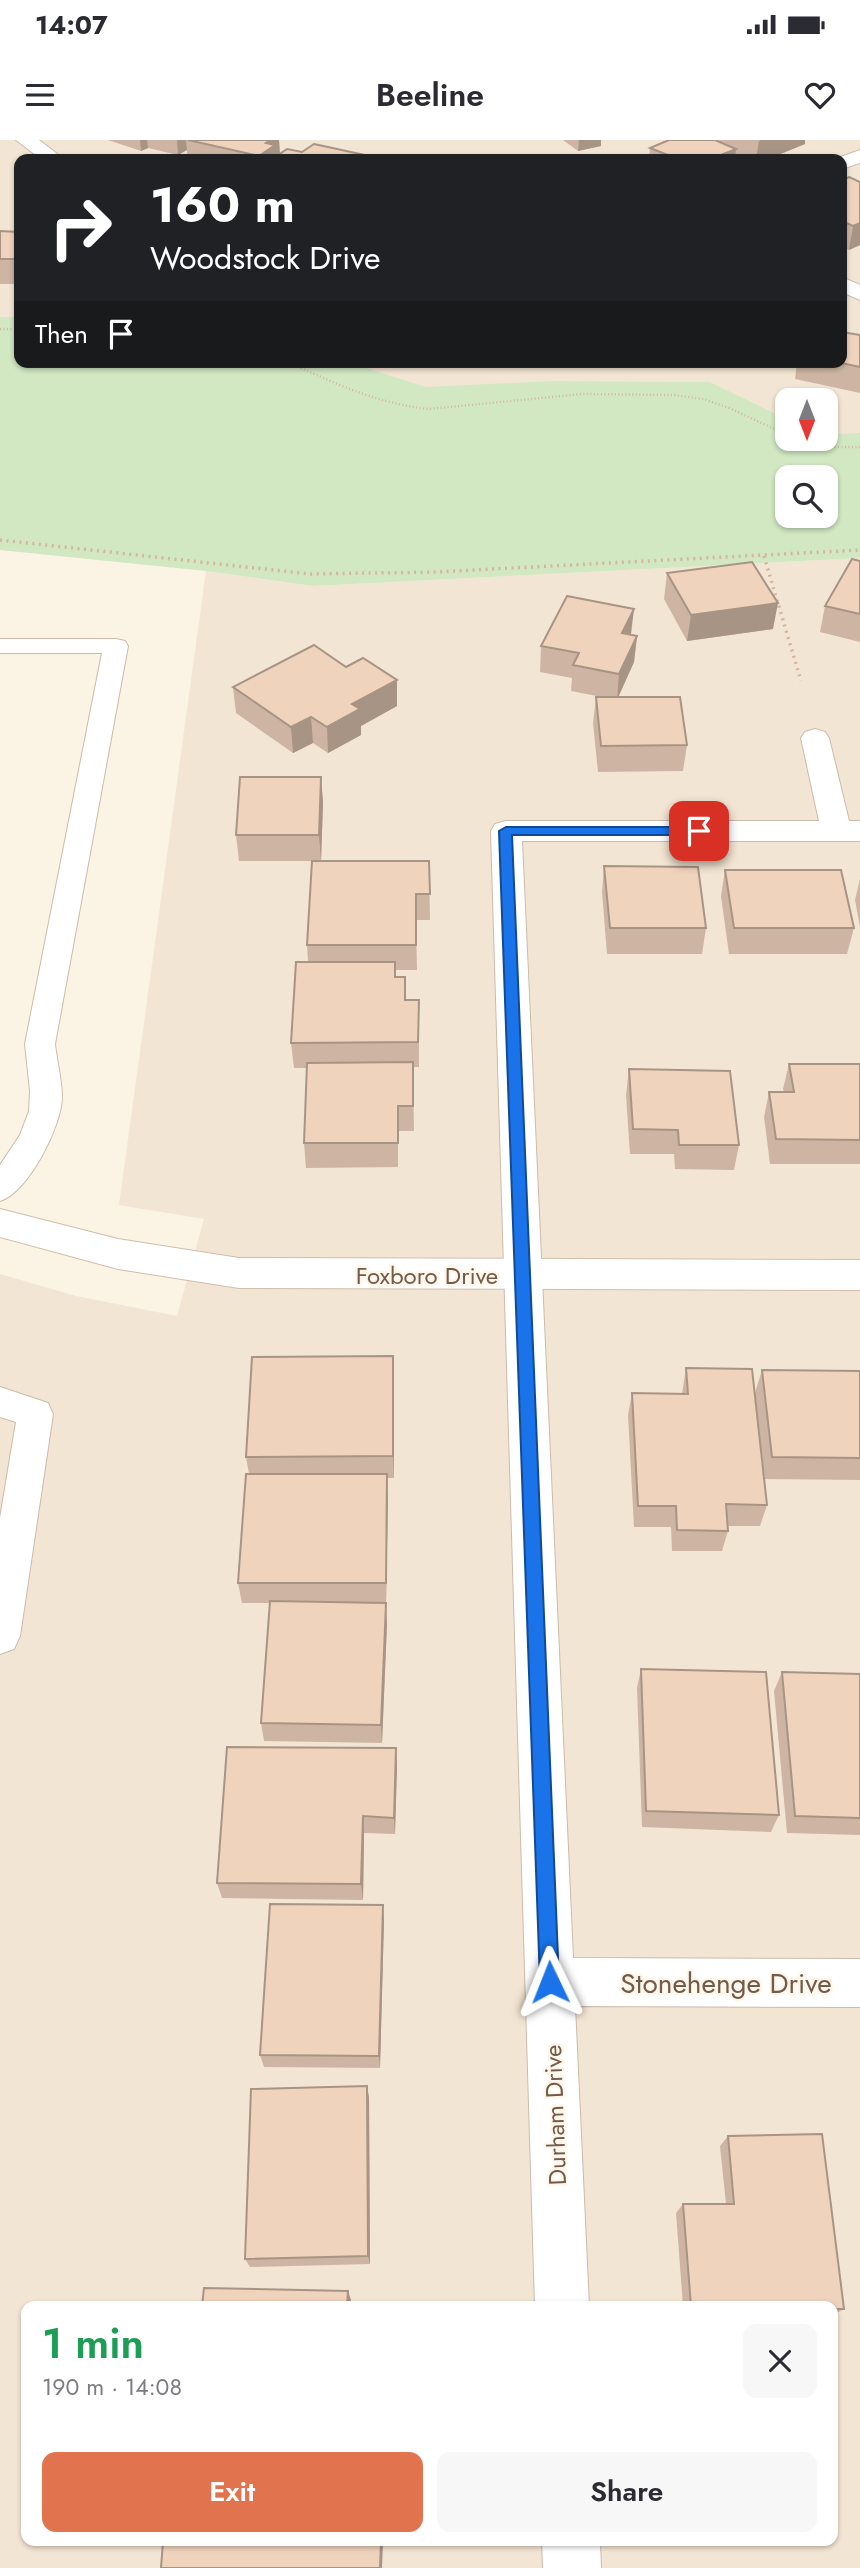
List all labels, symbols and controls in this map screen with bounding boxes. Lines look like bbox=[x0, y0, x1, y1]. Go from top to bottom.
text: 14:07 bbox=[35, 6, 108, 44]
text: Beeline bbox=[376, 72, 484, 118]
icon: menu bbox=[21, 76, 59, 114]
icon: heart bbox=[801, 76, 839, 114]
text: 160 m bbox=[150, 170, 295, 240]
icon: right bbox=[35, 182, 126, 273]
text: Woodstock Drive bbox=[150, 235, 380, 281]
text: Then bbox=[35, 315, 88, 353]
icon: arrive bbox=[102, 315, 140, 353]
north arrow bbox=[775, 388, 838, 452]
map controls bbox=[775, 388, 838, 528]
button: search bbox=[775, 465, 838, 528]
pin bbox=[669, 801, 729, 861]
icon: arrive bbox=[680, 812, 718, 850]
street label: Foxboro Drive bbox=[356, 1258, 498, 1293]
position arrow bbox=[513, 1945, 587, 2019]
street label: Stonehenge Drive bbox=[620, 1963, 832, 2004]
street label: Durham Drive bbox=[535, 2044, 575, 2186]
text: 1 min bbox=[42, 2313, 144, 2374]
button: close bbox=[743, 2324, 817, 2398]
text: 190 m · 14:08 bbox=[42, 2370, 182, 2404]
button: Exit bbox=[42, 2452, 423, 2532]
button: Share bbox=[437, 2452, 817, 2532]

